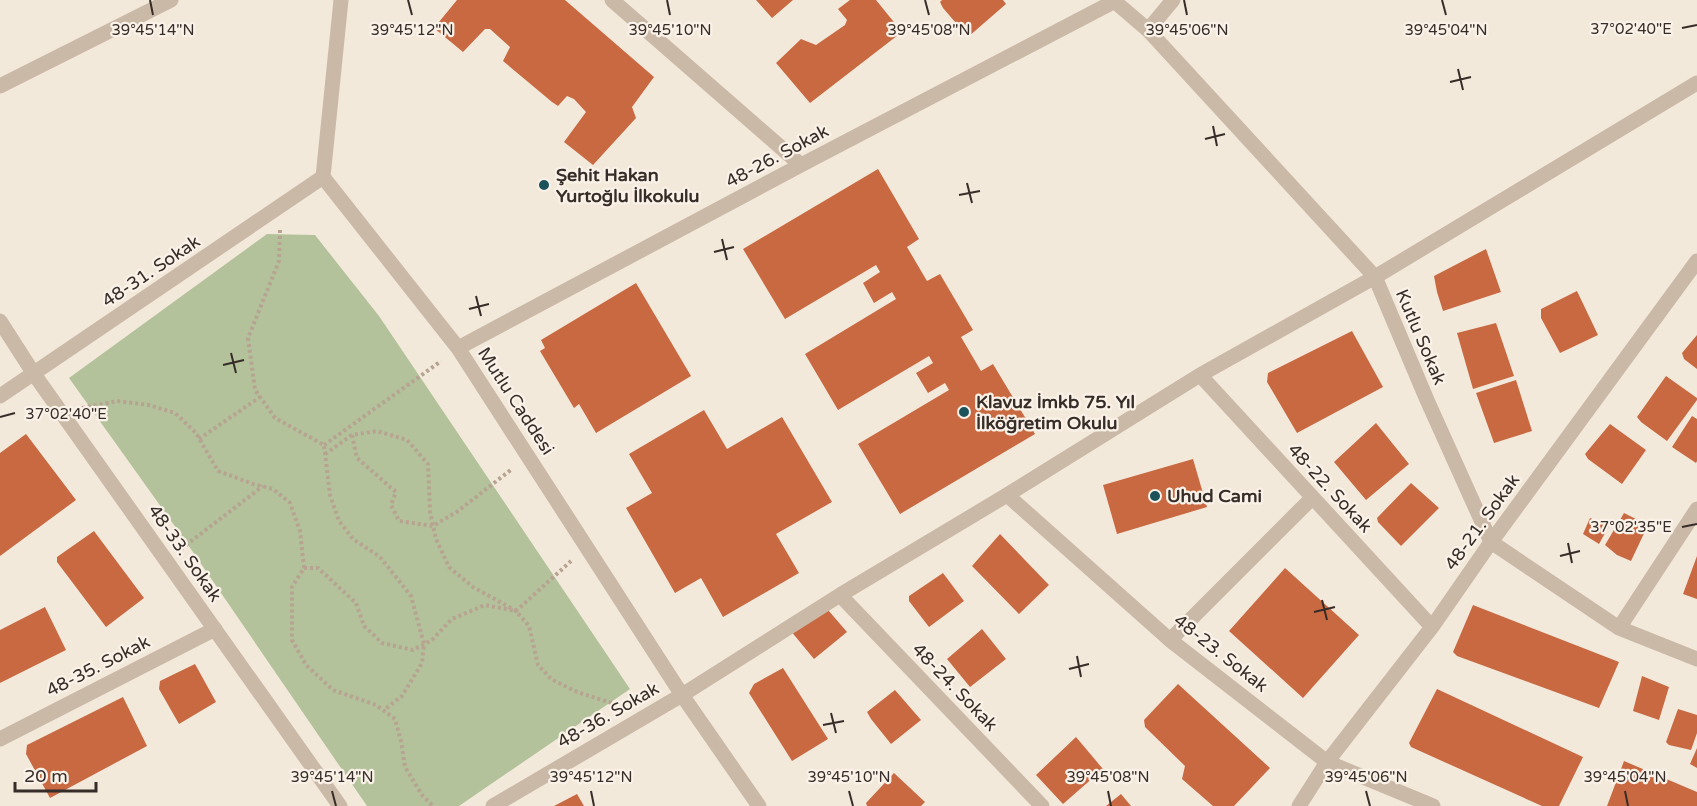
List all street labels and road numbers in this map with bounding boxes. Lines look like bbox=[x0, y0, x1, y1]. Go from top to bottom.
street label: 48-26. Sokak bbox=[722, 120, 832, 192]
street label: 48-31. Sokak bbox=[98, 230, 204, 312]
street label: Kutlu Sokak bbox=[1391, 286, 1451, 388]
street label: Mutlu Caddesi bbox=[473, 343, 559, 459]
street label: 48-22. Sokak bbox=[1283, 439, 1377, 537]
street label: 48-21. Sokak bbox=[1440, 469, 1524, 574]
street label: 48-33. Sokak bbox=[143, 500, 227, 606]
street label: 48-23. Sokak bbox=[1170, 609, 1273, 697]
street label: 48-35. Sokak bbox=[43, 630, 154, 702]
street label: 48-24. Sokak bbox=[908, 639, 1002, 736]
street label: 48-36. Sokak bbox=[553, 677, 663, 753]

